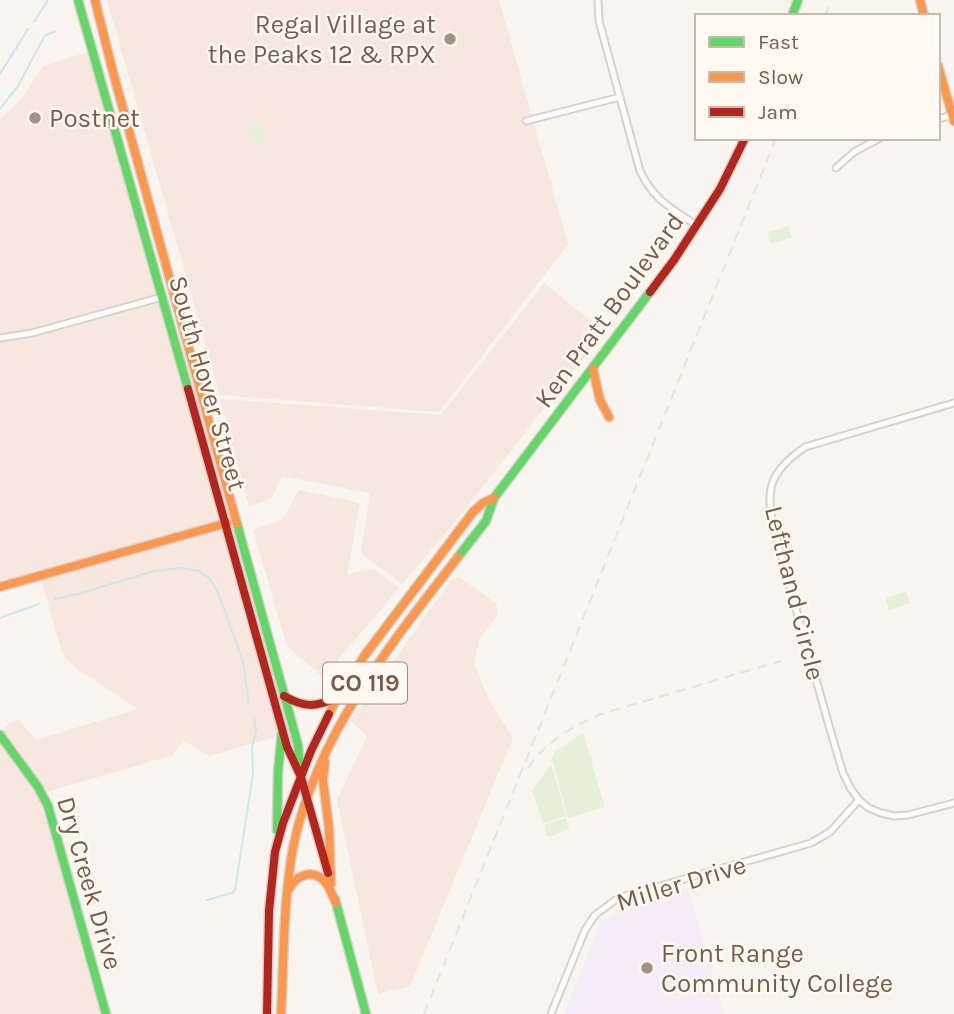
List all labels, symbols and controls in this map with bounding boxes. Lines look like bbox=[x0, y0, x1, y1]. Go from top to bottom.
place label: Regal Village at the Peaks 12 & RPX bbox=[208, 9, 436, 70]
legend bbox=[695, 14, 940, 140]
text: Fast bbox=[758, 30, 799, 54]
marker: Regal Village at the Peaks 12 & RPX bbox=[442, 31, 458, 47]
text: Slow bbox=[758, 65, 803, 89]
text: Jam bbox=[758, 100, 798, 124]
place label: Postnet bbox=[49, 103, 140, 134]
marker: Postnet bbox=[27, 110, 43, 126]
street label: Ken Pratt Boulevard bbox=[528, 207, 691, 414]
street label: South Hover Street bbox=[162, 272, 253, 494]
street label: Lefthand Circle bbox=[758, 503, 831, 684]
road number: CO 119 bbox=[323, 662, 407, 704]
street label: Dry Creek Drive bbox=[50, 793, 129, 973]
street label: Miller Drive bbox=[613, 849, 750, 918]
place label: Front Range Community College bbox=[661, 938, 893, 999]
marker: Front Range Community College bbox=[639, 960, 655, 976]

